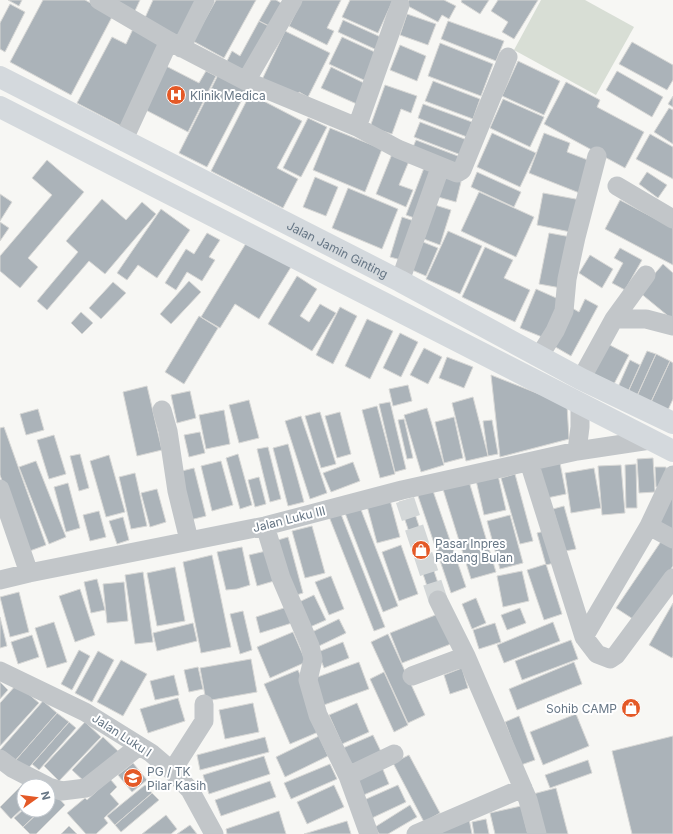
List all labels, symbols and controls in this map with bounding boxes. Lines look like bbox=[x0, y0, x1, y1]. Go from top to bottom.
hospital icon: Klinik Medica bbox=[165, 84, 187, 106]
place label: Klinik Medica bbox=[190, 88, 266, 103]
street label: Jalan Jamin Ginting bbox=[285, 217, 391, 281]
street label: Jalan Luku III bbox=[251, 503, 327, 535]
place label: Pasar Inpres Padang Bulan bbox=[435, 536, 513, 565]
shop icon: Pasar Inpres Padang Bulan bbox=[410, 539, 432, 561]
shop icon: Sohib CAMP bbox=[620, 697, 642, 719]
place label: Sohib CAMP bbox=[546, 701, 617, 716]
street label: Jalan Luku I bbox=[89, 710, 155, 760]
place label: PG / TK Pilar Kasih bbox=[147, 764, 206, 793]
school or university icon: PG / TK Pilar Kasih bbox=[122, 767, 144, 789]
north arrow bbox=[16, 778, 56, 818]
text: N bbox=[38, 790, 54, 801]

